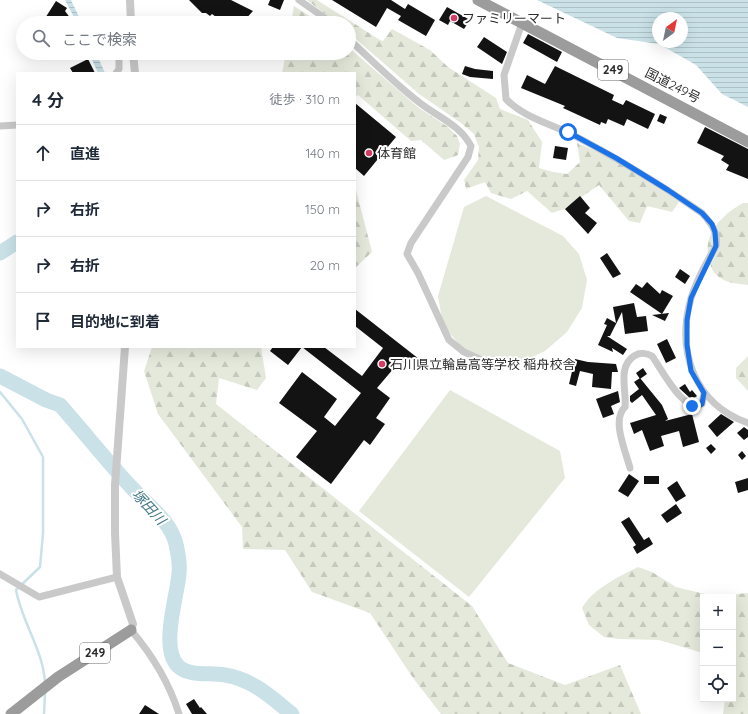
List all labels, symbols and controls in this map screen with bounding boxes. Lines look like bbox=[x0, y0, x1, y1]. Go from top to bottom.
place label: ファミリーマート bbox=[462, 10, 566, 26]
north arrow bbox=[652, 12, 688, 48]
marker: ファミリーマート bbox=[449, 13, 459, 23]
search box bbox=[16, 16, 356, 60]
icon: search bbox=[30, 27, 52, 49]
text: ここで検索 bbox=[62, 30, 137, 49]
road number: 249 bbox=[598, 60, 628, 80]
street label: 国道249号 bbox=[643, 64, 703, 106]
text: 4 分 bbox=[32, 89, 64, 110]
text: 徒歩 · 310 m bbox=[270, 91, 340, 107]
route start bbox=[559, 123, 577, 141]
icon: ahead bbox=[32, 142, 54, 164]
text: 直進 bbox=[70, 144, 100, 163]
text: 140 m bbox=[305, 145, 340, 161]
place label: 体育館 bbox=[377, 145, 416, 161]
marker: 体育館 bbox=[364, 148, 374, 158]
icon: right bbox=[32, 198, 54, 220]
text: 右折 bbox=[70, 200, 100, 219]
text: 150 m bbox=[305, 201, 340, 217]
icon: right bbox=[32, 254, 54, 276]
text: 右折 bbox=[70, 256, 100, 275]
text: 20 m bbox=[310, 257, 340, 273]
icon: arrive bbox=[32, 310, 54, 332]
text: 目的地に到着 bbox=[70, 312, 160, 331]
place label: 石川県立輪島高等学校 稲舟校舎 bbox=[390, 356, 576, 372]
marker: 石川県立輪島高等学校 稲舟校舎 bbox=[377, 359, 387, 369]
route end bbox=[683, 397, 701, 415]
water label: 塚田川 bbox=[128, 486, 171, 530]
map controls bbox=[700, 594, 736, 702]
button: + bbox=[700, 594, 736, 630]
button: − bbox=[700, 630, 736, 666]
road number: 249 bbox=[80, 643, 110, 663]
button: locate bbox=[700, 666, 736, 702]

